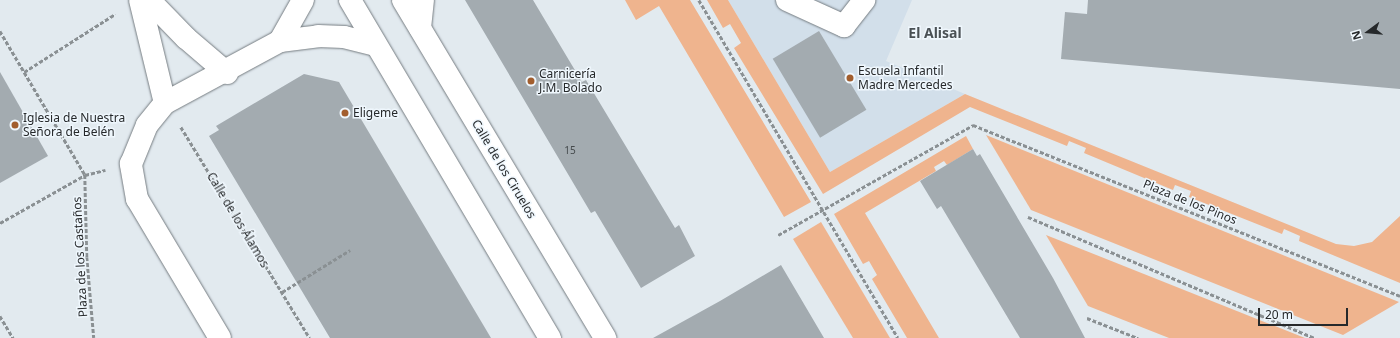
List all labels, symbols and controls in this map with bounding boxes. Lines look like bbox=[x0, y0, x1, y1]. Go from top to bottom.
north arrow bbox=[1348, 12, 1388, 52]
district label: El Alisal bbox=[908, 25, 962, 41]
text: N bbox=[1348, 29, 1364, 42]
place label: Escuela Infantil Madre Mercedes bbox=[858, 64, 952, 92]
place label: Carnicería J.M. Bolado bbox=[539, 67, 602, 95]
marker: Escuela Infantil Madre Mercedes bbox=[845, 73, 855, 83]
marker: Carnicería J.M. Bolado bbox=[526, 76, 536, 86]
place label: Eligeme bbox=[353, 106, 398, 120]
marker: Eligeme bbox=[340, 108, 350, 118]
place label: Iglesia de Nuestra Señora de Belén bbox=[23, 111, 125, 139]
street label: Calle de los Ciruelos bbox=[469, 117, 539, 221]
marker: Iglesia de Nuestra Señora de Belén bbox=[10, 120, 20, 130]
house number: 15 bbox=[564, 145, 576, 157]
street label: Calle de los Álamos bbox=[204, 170, 272, 270]
street label: Plaza de los Pinos bbox=[1141, 177, 1239, 227]
street label: Plaza de los Castaños bbox=[70, 196, 90, 318]
scale bar bbox=[1260, 300, 1350, 326]
text: 20 m bbox=[1265, 306, 1293, 323]

